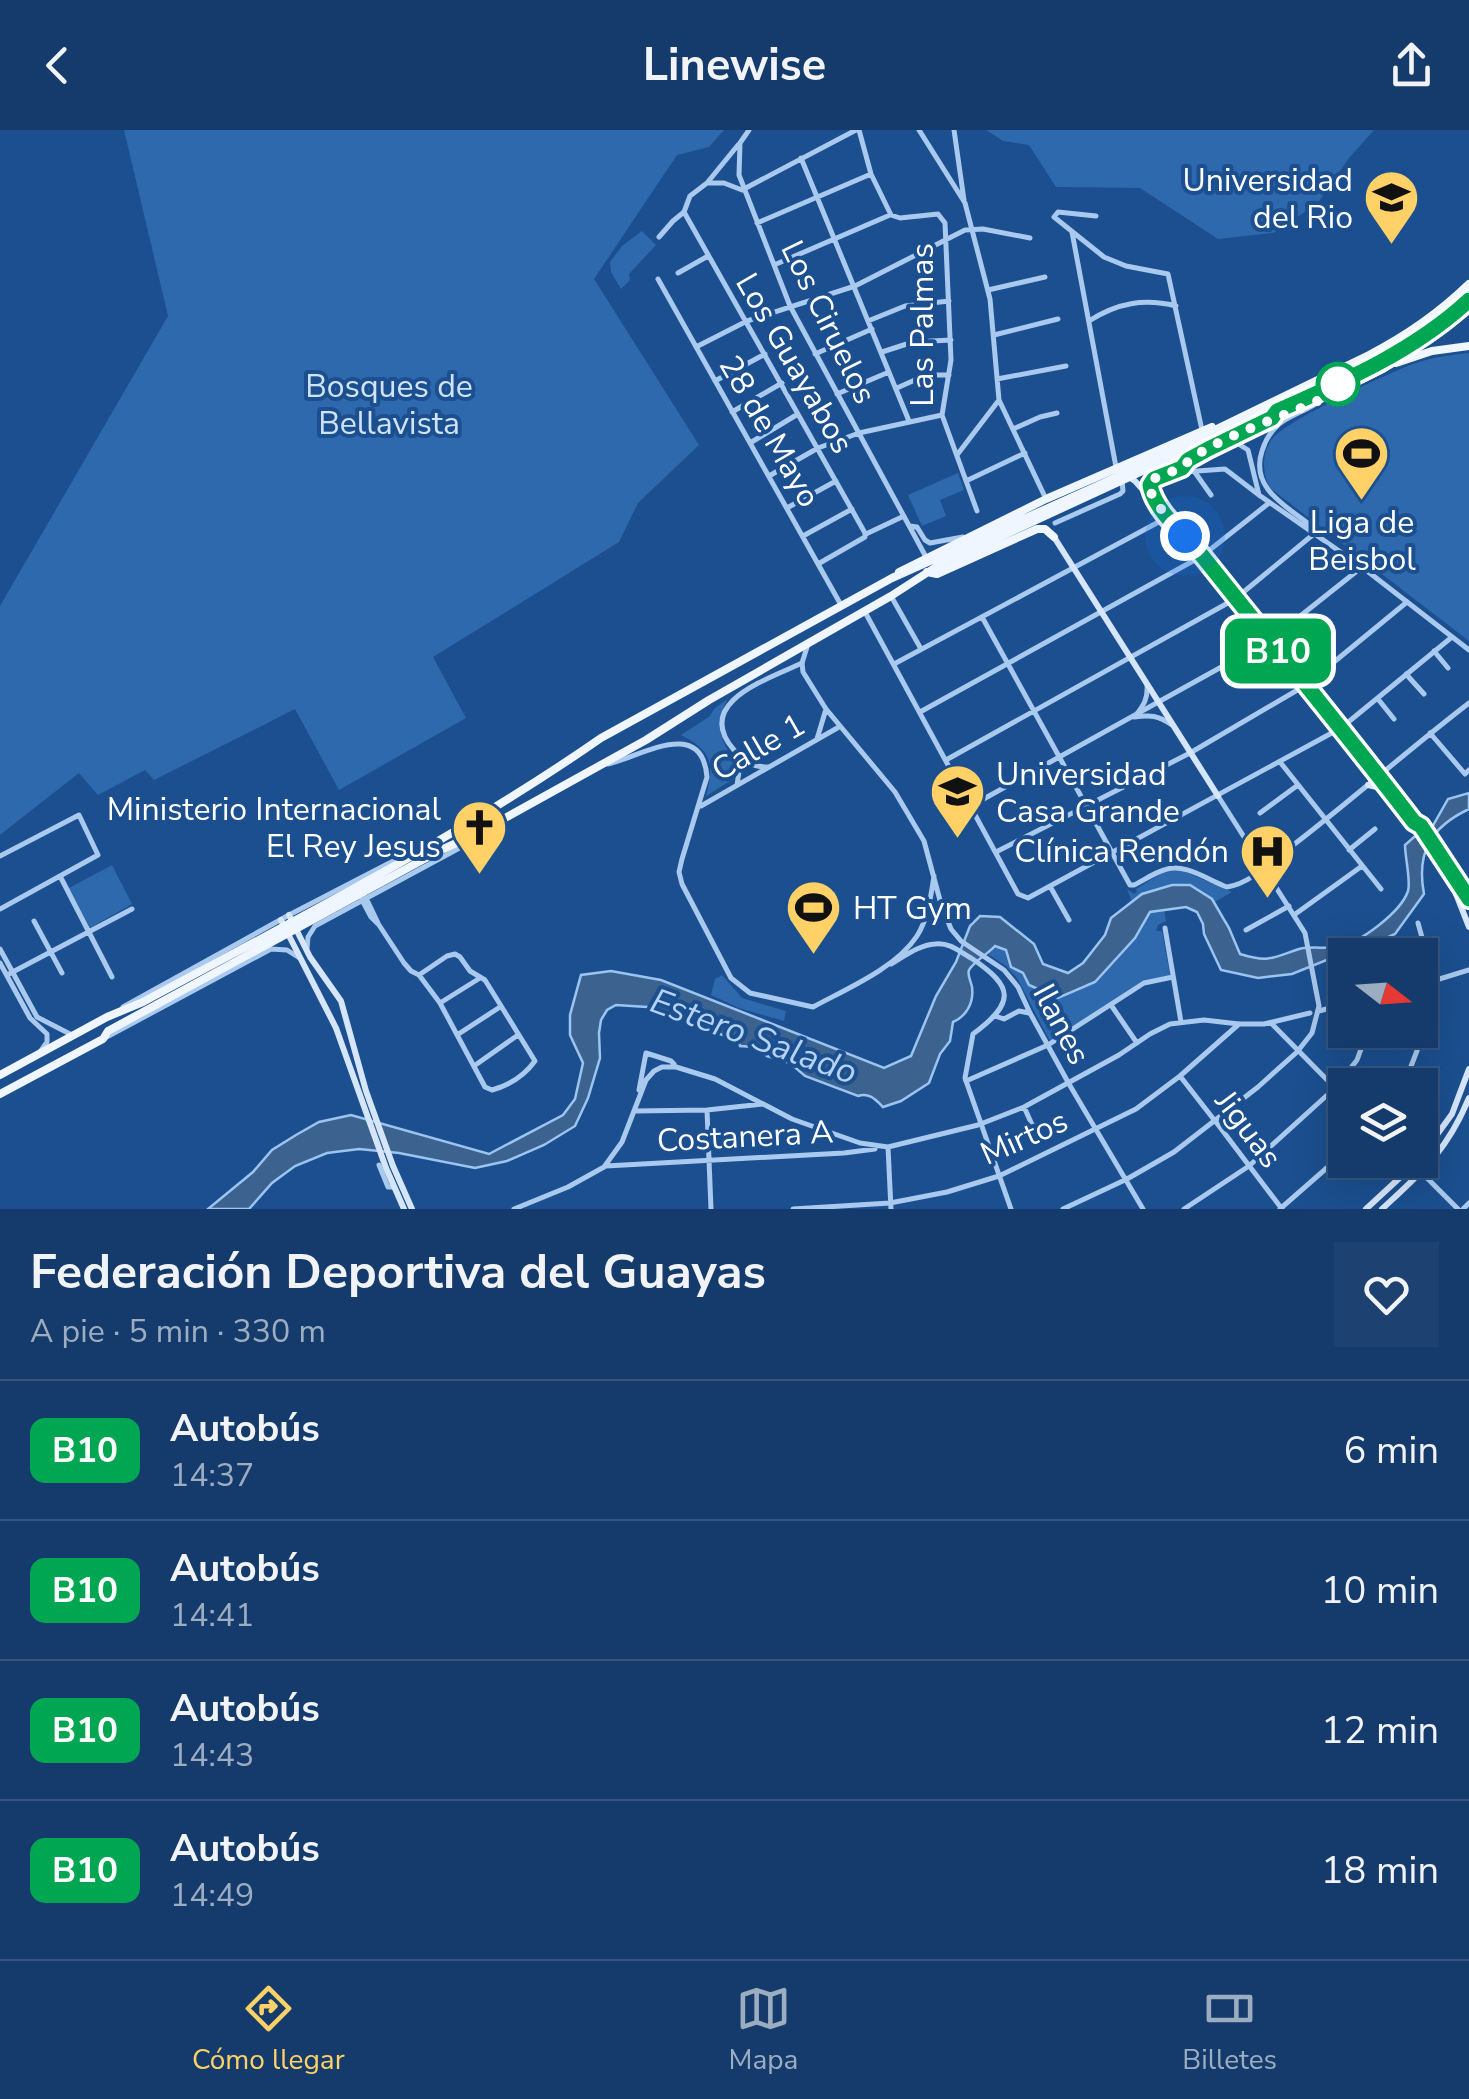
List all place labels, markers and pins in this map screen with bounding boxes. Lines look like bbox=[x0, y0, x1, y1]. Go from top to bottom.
place label: Universidad del Rio bbox=[1182, 159, 1353, 239]
school or university icon: Universidad del Rio bbox=[1362, 168, 1422, 247]
unlabelled marker bbox=[1317, 363, 1359, 405]
sports icon: Liga de Beisbol bbox=[1332, 423, 1392, 502]
place label: Liga de Beisbol bbox=[1308, 501, 1416, 581]
place label: Universidad Casa Grande bbox=[996, 753, 1180, 833]
school or university icon: Universidad Casa Grande bbox=[927, 762, 987, 841]
place label: Ministerio Internacional El Rey Jesus bbox=[107, 788, 442, 868]
church icon: Ministerio Internacional El Rey Jesus bbox=[450, 797, 510, 876]
hospital icon: Clínica Rendón bbox=[1238, 821, 1298, 900]
place label: Clínica Rendón bbox=[1014, 830, 1229, 873]
sports icon: HT Gym bbox=[784, 878, 844, 957]
place label: HT Gym bbox=[853, 887, 972, 930]

